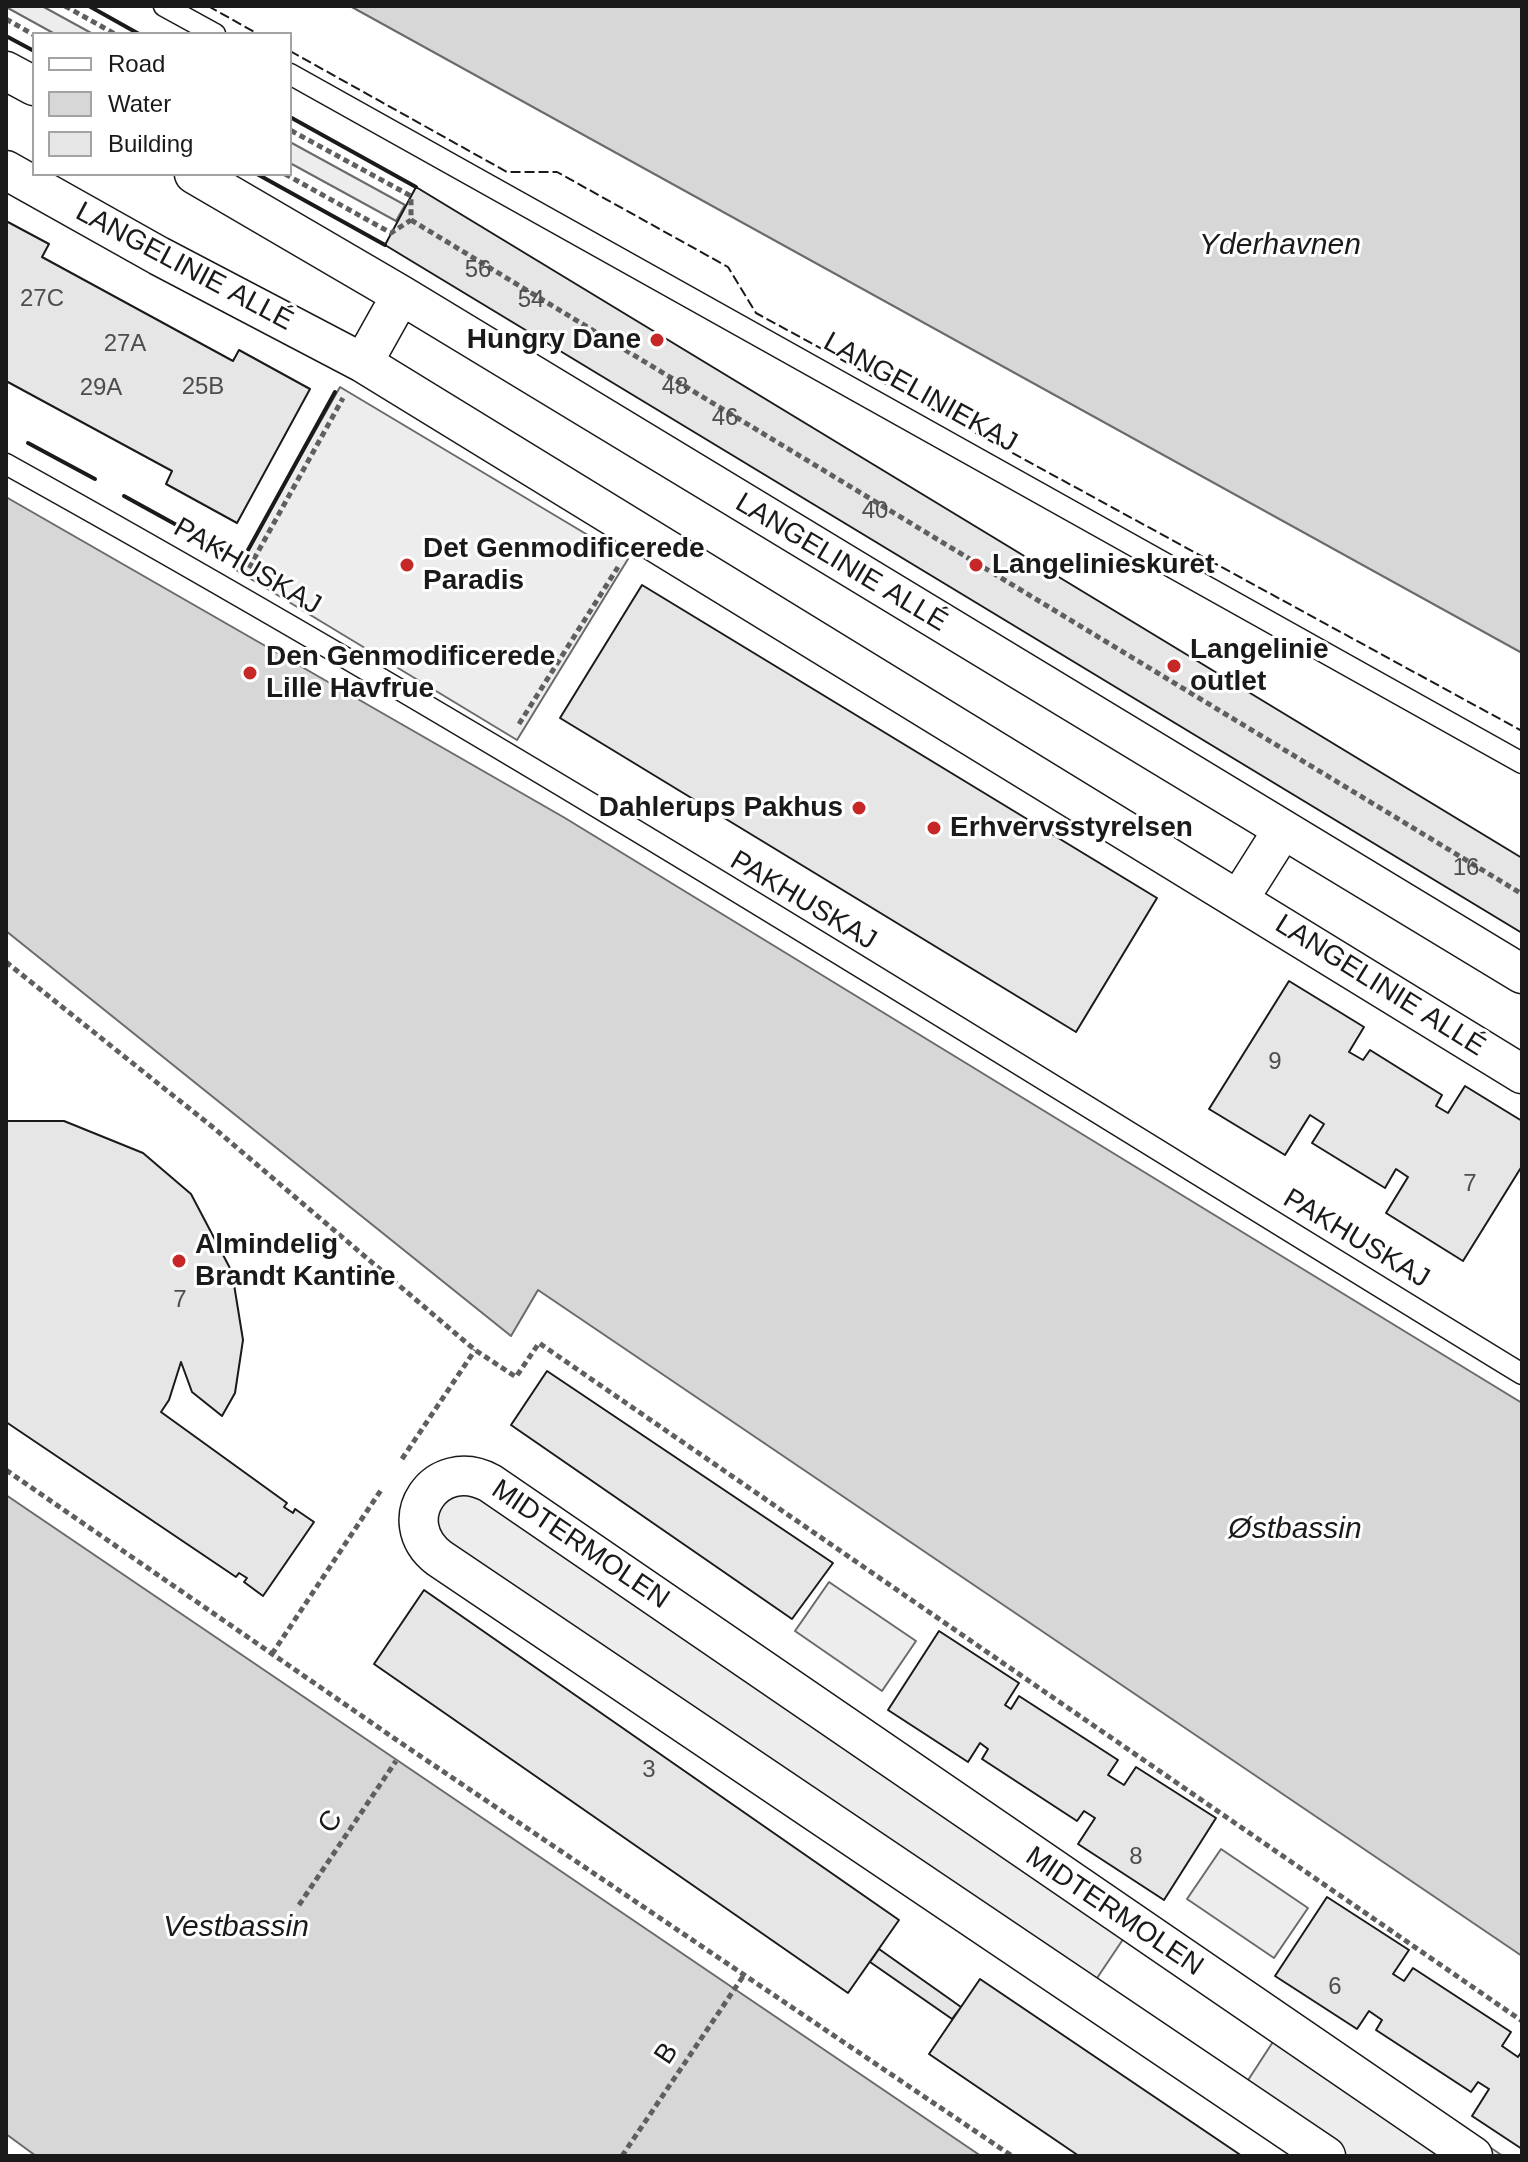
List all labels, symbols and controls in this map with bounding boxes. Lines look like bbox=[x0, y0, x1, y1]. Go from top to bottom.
legend bbox=[32, 32, 292, 176]
text: Road bbox=[108, 50, 165, 77]
text: Water bbox=[108, 90, 171, 117]
text: Building bbox=[108, 130, 193, 157]
street label: LANGELINIE ALLÉ bbox=[70, 196, 298, 338]
water label: Yderhavnen bbox=[1199, 228, 1361, 264]
house number: 56 bbox=[465, 256, 491, 284]
house number: 27C bbox=[20, 285, 64, 313]
house number: 54 bbox=[518, 286, 544, 314]
place label: Hungry Dane bbox=[467, 323, 641, 357]
street label: LANGELINIEKAJ bbox=[817, 326, 1023, 460]
house number: 27A bbox=[104, 330, 146, 358]
marker: Hungry Dane bbox=[648, 331, 666, 349]
house number: 25B bbox=[182, 373, 224, 401]
house number: 48 bbox=[662, 373, 688, 401]
house number: 29A bbox=[80, 374, 122, 402]
house number: 46 bbox=[712, 404, 738, 432]
street label: LANGELINIE ALLÉ bbox=[729, 486, 953, 640]
house number: 40 bbox=[862, 497, 888, 525]
street label: PAKHUSKAJ bbox=[167, 511, 327, 623]
place label: Det Genmodificerede Paradis bbox=[423, 532, 705, 598]
place label: Langelinieskuret bbox=[992, 548, 1215, 582]
marker: Det Genmodificerede Paradis bbox=[398, 556, 416, 574]
marker: Langelinieskuret bbox=[967, 556, 985, 574]
place label: Langelinie outlet bbox=[1190, 633, 1328, 699]
place label: Den Genmodificerede Lille Havfrue bbox=[266, 640, 555, 706]
marker: Langelinie outlet bbox=[1165, 657, 1183, 675]
marker: Den Genmodificerede Lille Havfrue bbox=[241, 664, 259, 682]
place label: Dahlerups Pakhus bbox=[599, 791, 843, 825]
marker: Dahlerups Pakhus bbox=[850, 799, 868, 817]
place label: Erhvervsstyrelsen bbox=[950, 811, 1193, 845]
marker: Erhvervsstyrelsen bbox=[925, 819, 943, 837]
street label: PAKHUSKAJ bbox=[724, 844, 882, 958]
house number: 16 bbox=[1453, 854, 1479, 882]
street label: LANGELINIE ALLÉ bbox=[1269, 908, 1491, 1064]
house number: 9 bbox=[1268, 1048, 1282, 1076]
house number: 7 bbox=[1463, 1170, 1477, 1198]
street label: PAKHUSKAJ bbox=[1277, 1182, 1435, 1296]
place label: Almindelig Brandt Kantine bbox=[195, 1228, 396, 1294]
marker: Almindelig Brandt Kantine bbox=[170, 1252, 188, 1270]
house number: 7 bbox=[173, 1286, 187, 1314]
street label: MIDTERMOLEN bbox=[485, 1473, 675, 1617]
water label: Østbassin bbox=[1228, 1512, 1362, 1548]
house number: 3 bbox=[642, 1756, 656, 1784]
street label: C bbox=[311, 1804, 351, 1840]
street label: MIDTERMOLEN bbox=[1019, 1840, 1209, 1984]
house number: 8 bbox=[1129, 1843, 1143, 1871]
water label: Vestbassin bbox=[163, 1910, 309, 1946]
house number: 6 bbox=[1328, 1973, 1342, 2001]
street label: B bbox=[648, 2037, 686, 2071]

